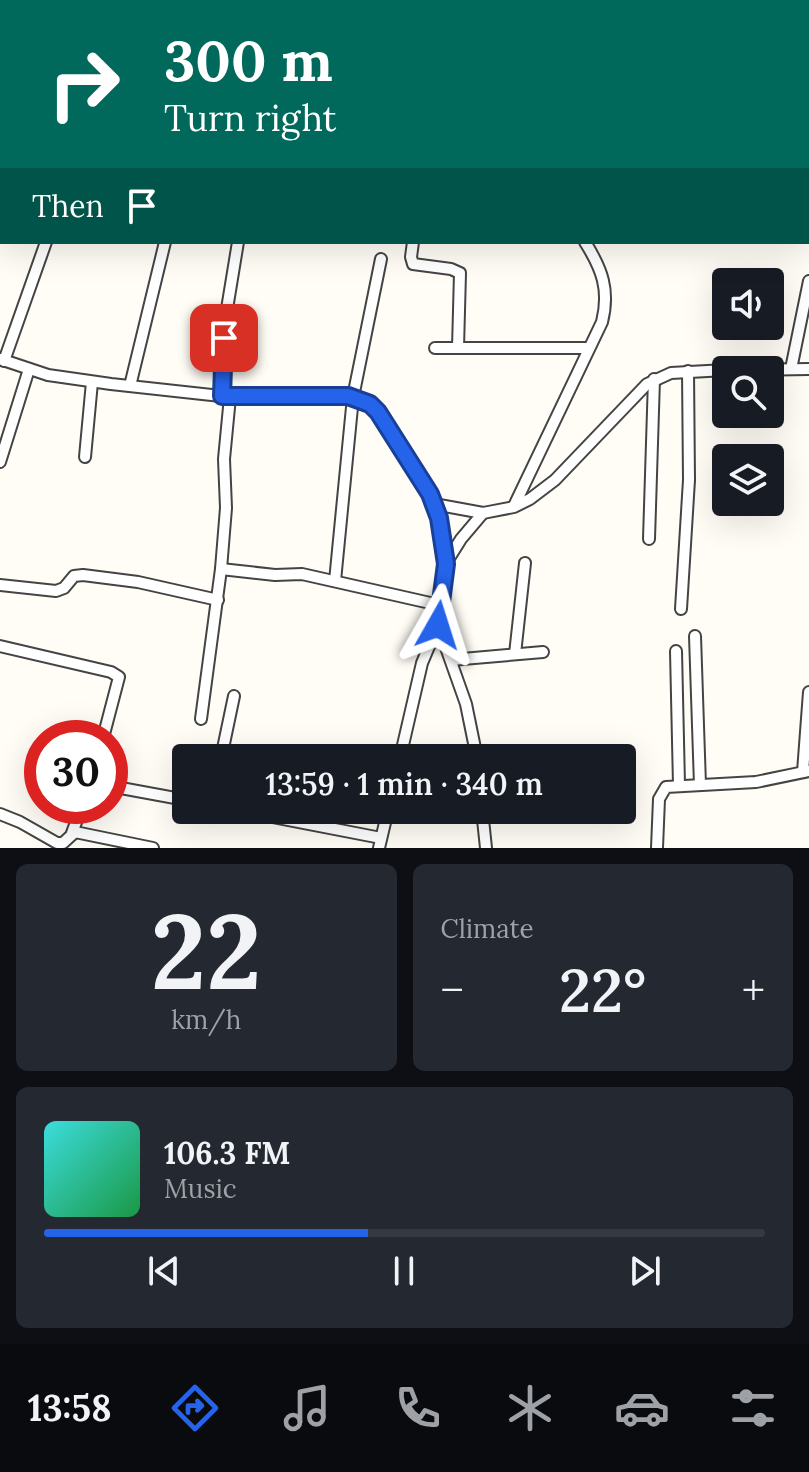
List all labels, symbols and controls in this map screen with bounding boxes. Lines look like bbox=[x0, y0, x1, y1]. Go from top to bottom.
text: 300 m bbox=[164, 25, 333, 96]
icon: right bbox=[32, 32, 136, 136]
text: Turn right bbox=[164, 95, 337, 141]
icon: arrive bbox=[120, 184, 164, 228]
text: Then bbox=[32, 187, 104, 225]
map controls bbox=[712, 268, 784, 516]
button: sound bbox=[712, 268, 784, 340]
pin bbox=[190, 304, 258, 372]
icon: arrive bbox=[202, 316, 246, 360]
button: search bbox=[712, 356, 784, 428]
button: layers bbox=[712, 444, 784, 516]
position arrow bbox=[396, 583, 480, 667]
speed limit sign: 30 bbox=[24, 720, 128, 824]
text: 13:59 · 1 min · 340 m bbox=[265, 765, 543, 803]
text: 22 bbox=[151, 884, 262, 1017]
text: Climate bbox=[441, 912, 534, 945]
text: 22° bbox=[559, 952, 646, 1028]
text: − bbox=[441, 962, 464, 1018]
text: + bbox=[742, 962, 765, 1018]
text: km/h bbox=[171, 1003, 241, 1036]
text: 106.3 FM bbox=[164, 1134, 290, 1172]
text: Music bbox=[164, 1172, 237, 1205]
icon: previous bbox=[142, 1249, 186, 1293]
icon: pause bbox=[382, 1249, 426, 1293]
icon: next bbox=[623, 1249, 667, 1293]
icon: directions bbox=[167, 1380, 223, 1436]
icon: music bbox=[279, 1380, 335, 1436]
icon: phone bbox=[390, 1380, 446, 1436]
icon: climate bbox=[502, 1380, 558, 1436]
icon: car bbox=[614, 1380, 670, 1436]
icon: filters bbox=[725, 1380, 781, 1436]
text: 13:58 bbox=[28, 1385, 112, 1431]

